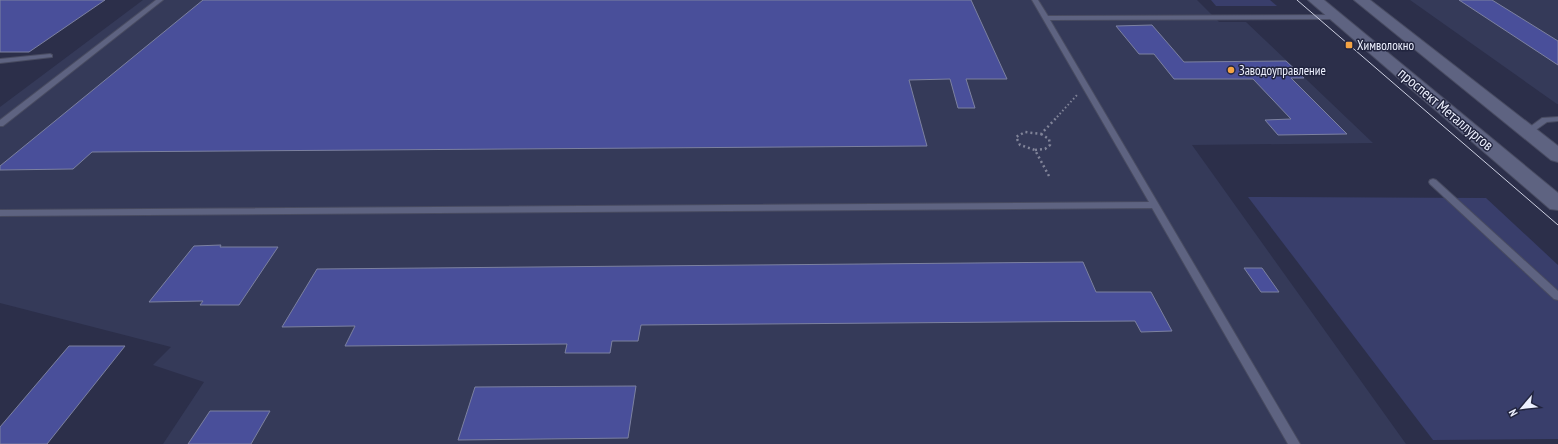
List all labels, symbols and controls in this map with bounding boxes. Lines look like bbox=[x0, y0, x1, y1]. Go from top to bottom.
place label: Химволокно bbox=[1357, 37, 1414, 54]
marker: Химволокно bbox=[1344, 40, 1354, 50]
place label: Заводоуправление bbox=[1239, 62, 1326, 79]
street label: проспект Металлургов bbox=[1394, 64, 1498, 154]
marker: Заводоуправление bbox=[1226, 65, 1236, 75]
north arrow bbox=[1502, 388, 1542, 428]
text: N bbox=[1506, 407, 1521, 419]

